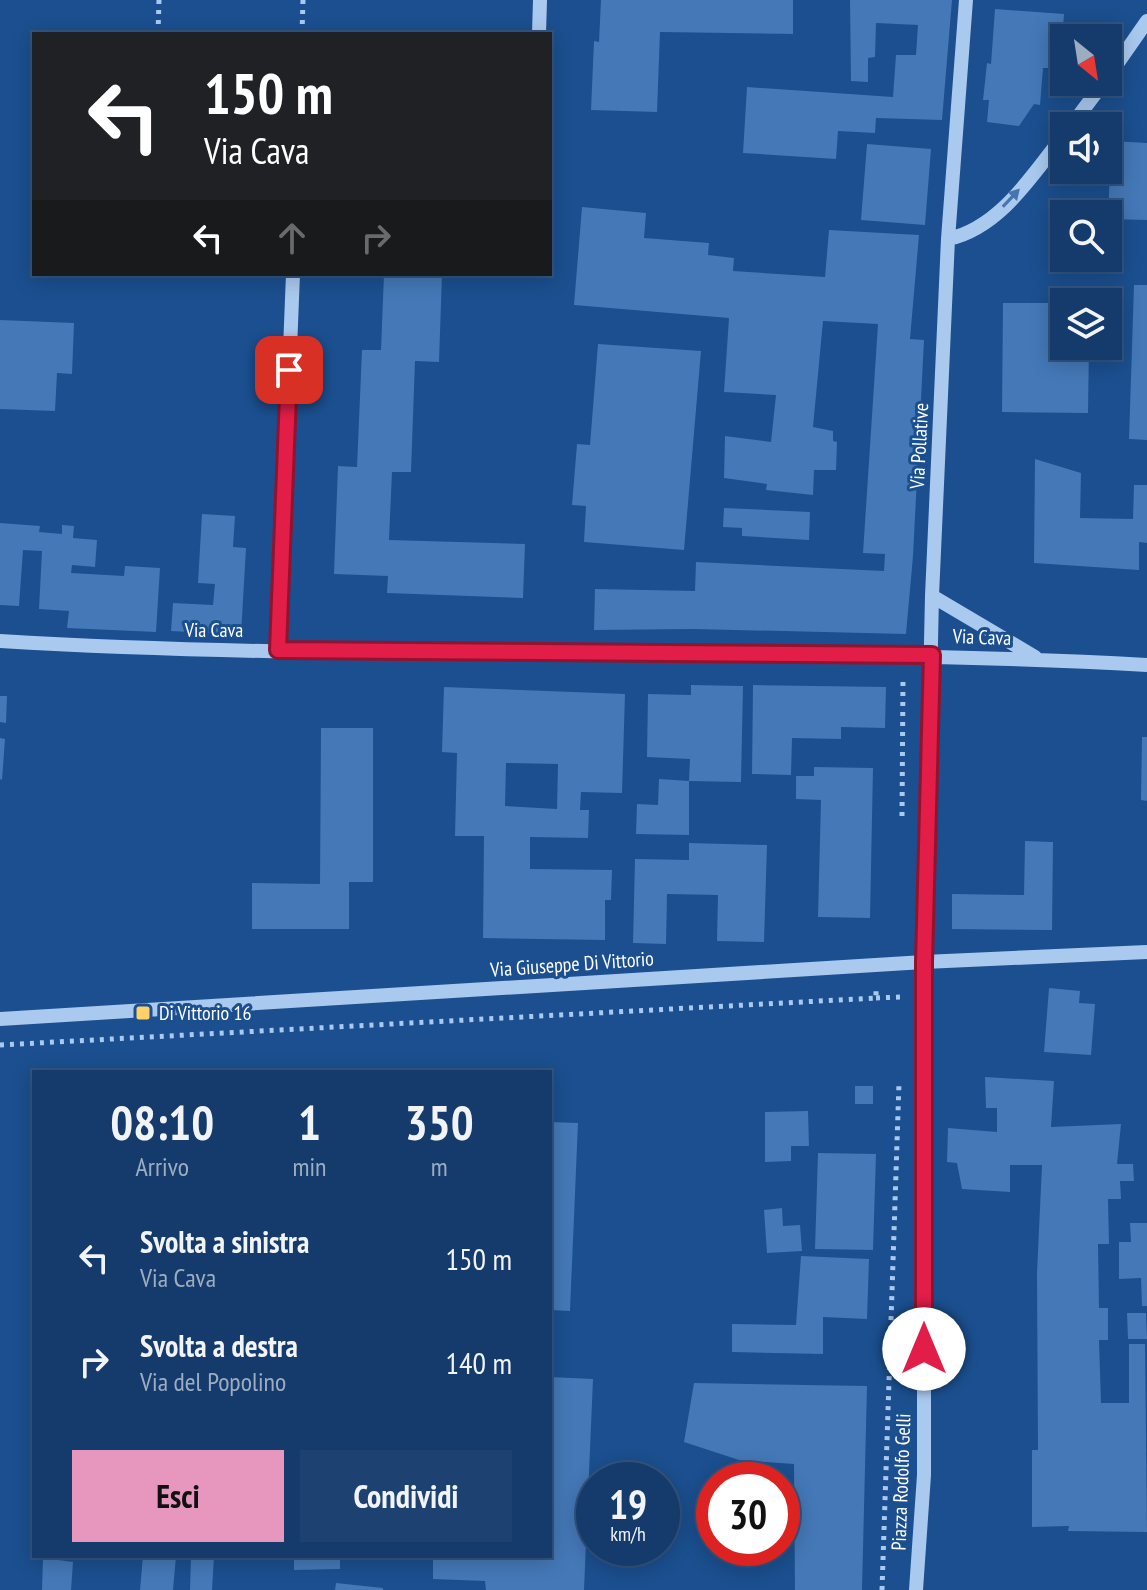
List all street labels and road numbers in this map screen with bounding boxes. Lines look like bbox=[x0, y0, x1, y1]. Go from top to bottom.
street label: Via Pollative bbox=[904, 402, 934, 491]
street label: Via Cava bbox=[184, 617, 243, 643]
street label: Via Cava bbox=[951, 623, 1012, 651]
street label: Via Giuseppe Di Vittorio bbox=[488, 945, 655, 983]
street label: Piazza Rodolfo Gelli bbox=[886, 1413, 916, 1551]

